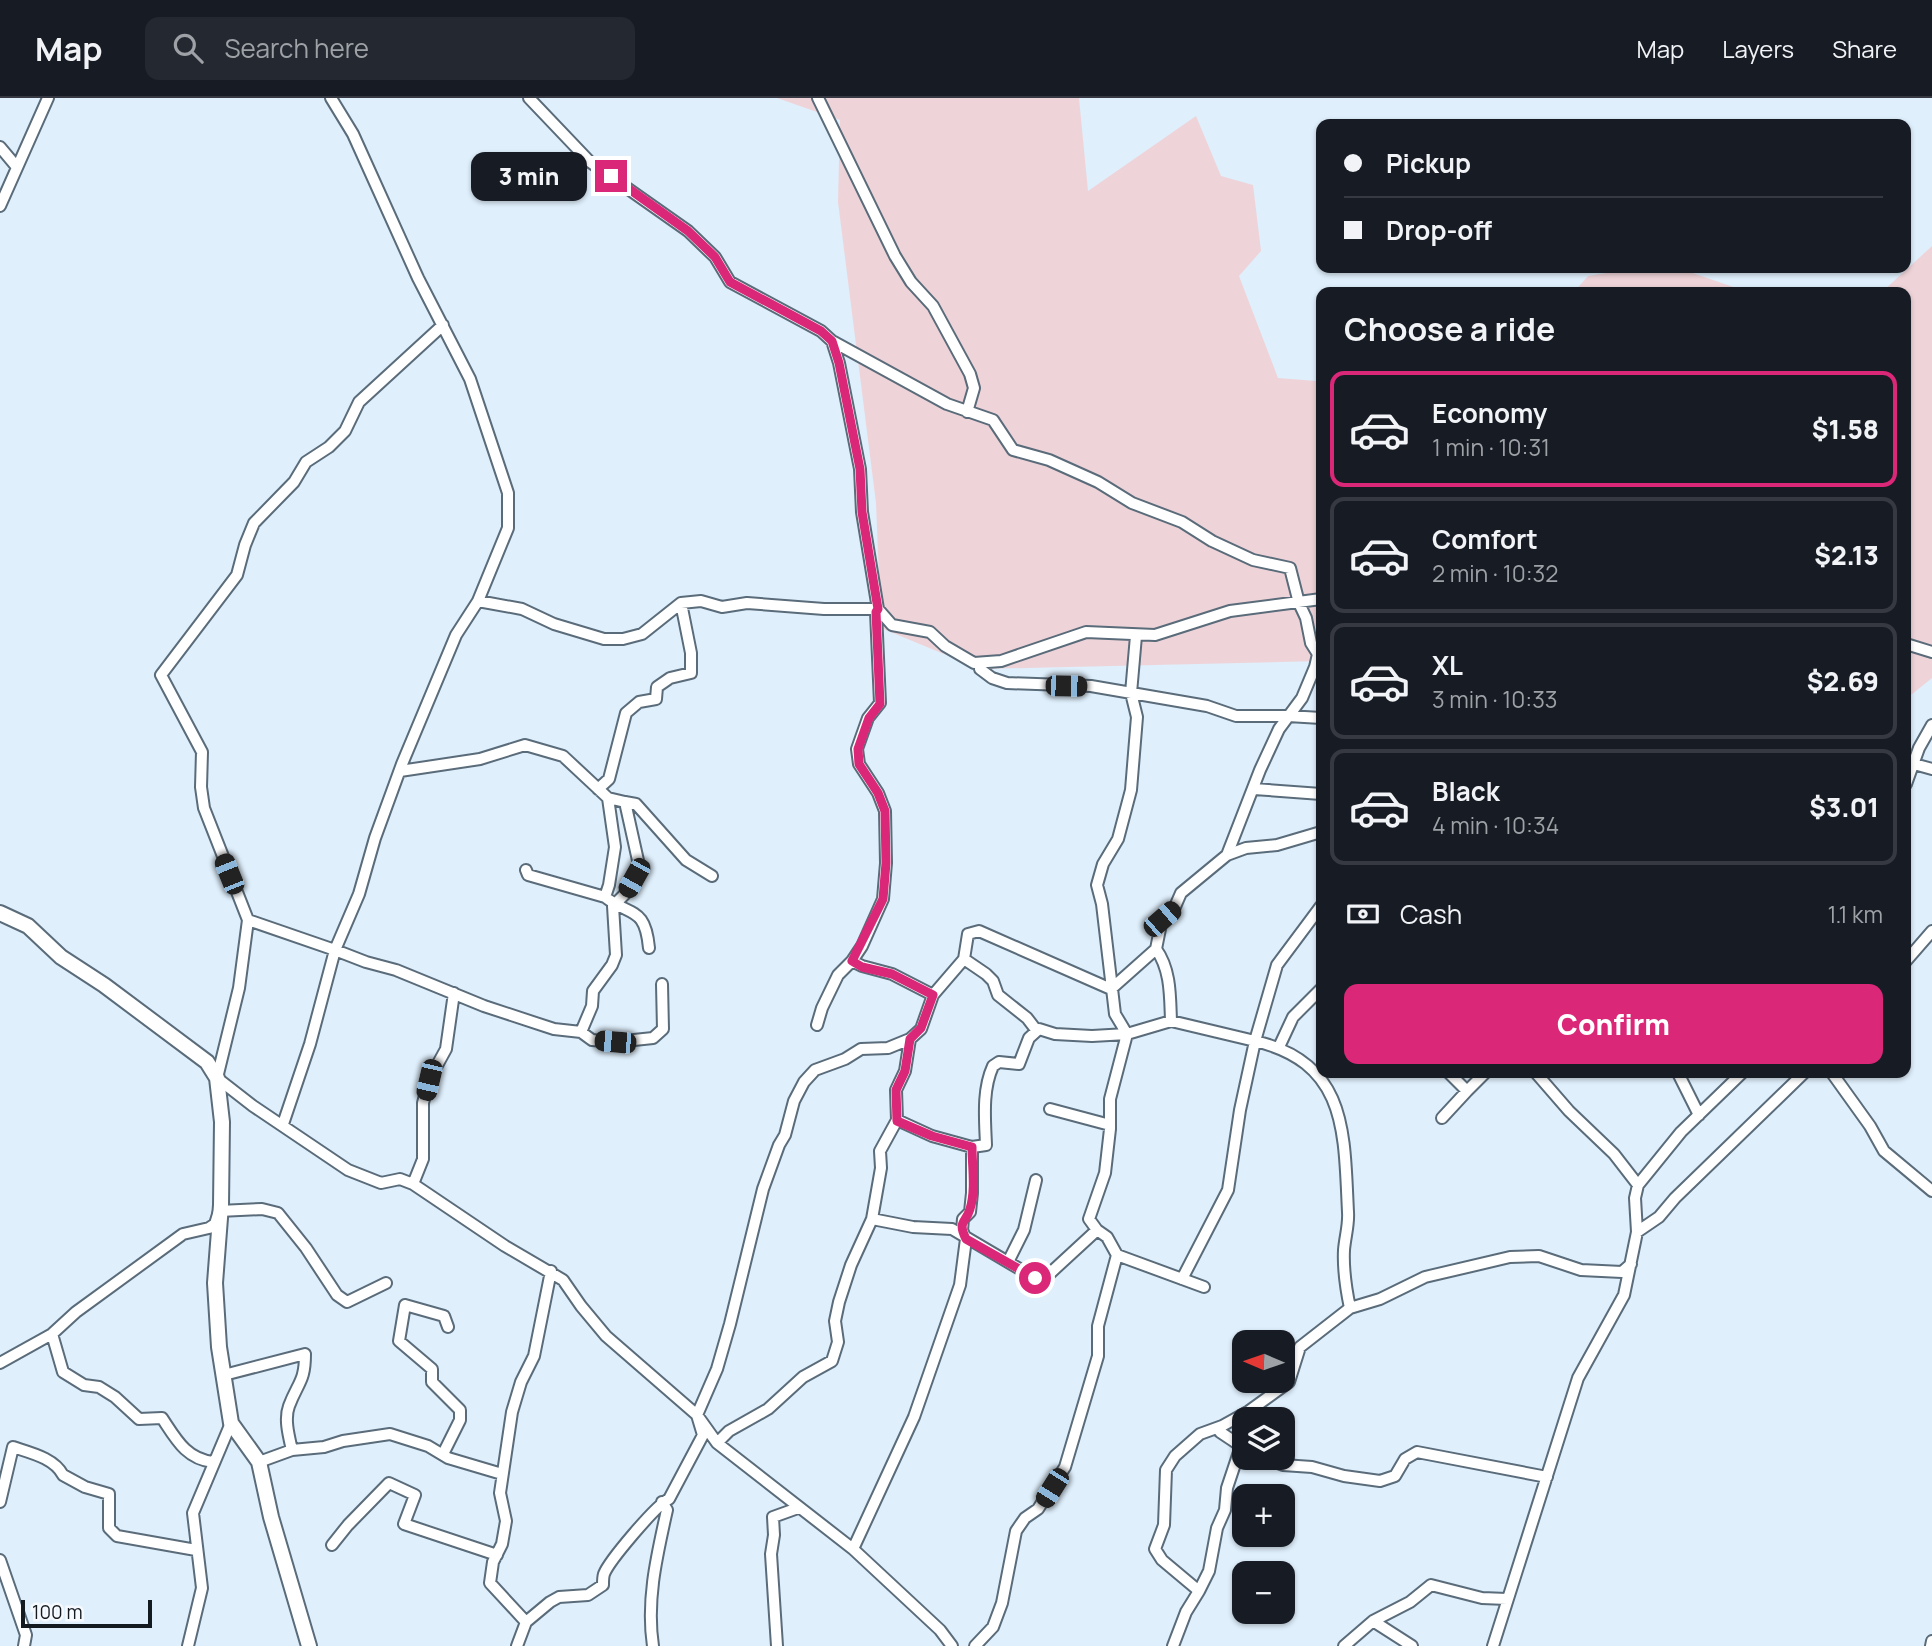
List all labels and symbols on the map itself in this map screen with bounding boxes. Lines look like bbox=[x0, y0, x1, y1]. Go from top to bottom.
callout: 3 min bbox=[471, 152, 586, 200]
route end bbox=[595, 160, 627, 192]
car bbox=[1045, 675, 1088, 697]
car bbox=[212, 851, 247, 897]
car bbox=[615, 855, 654, 901]
car bbox=[1140, 897, 1185, 941]
car bbox=[594, 1030, 637, 1054]
car bbox=[415, 1057, 444, 1103]
route start bbox=[1019, 1262, 1051, 1294]
north arrow bbox=[1232, 1330, 1295, 1393]
car bbox=[1032, 1465, 1073, 1511]
scale bar bbox=[21, 1597, 152, 1629]

